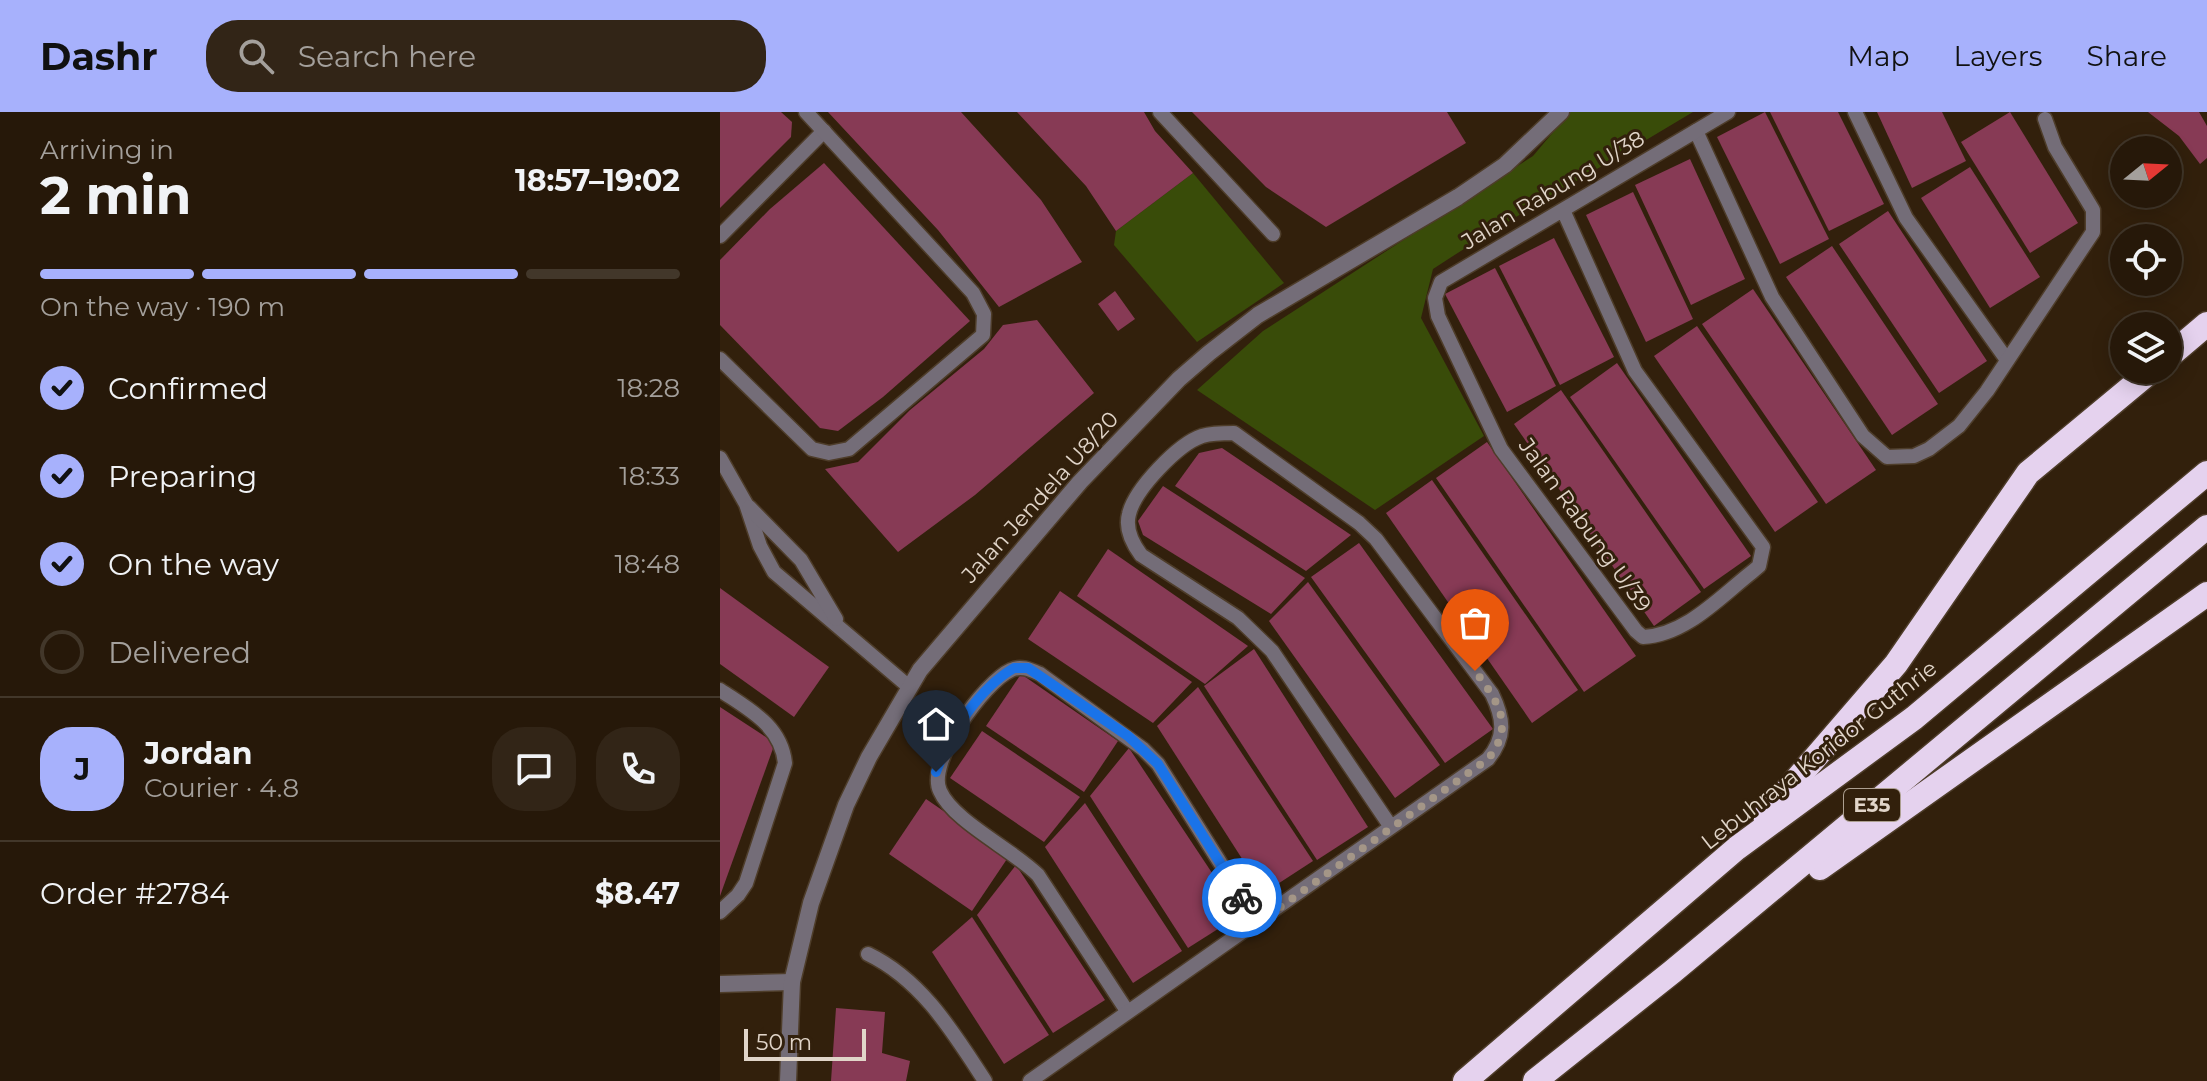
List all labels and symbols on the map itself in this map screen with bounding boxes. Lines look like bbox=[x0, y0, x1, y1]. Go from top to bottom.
street label: Jalan Rabung U/38 bbox=[1456, 125, 1649, 256]
north arrow bbox=[2110, 136, 2182, 208]
street label: Jalan Jendela U8/20 bbox=[955, 406, 1124, 589]
street label: Jalan Rabung U/39 bbox=[1512, 432, 1657, 617]
pin bbox=[1441, 589, 1509, 671]
street label: Lebuhraya Koridor Guthrie bbox=[1696, 655, 1942, 855]
pin bbox=[902, 690, 970, 772]
road number: E35 bbox=[1844, 789, 1900, 821]
courier bbox=[1202, 858, 1282, 938]
scale bar bbox=[744, 1025, 866, 1061]

